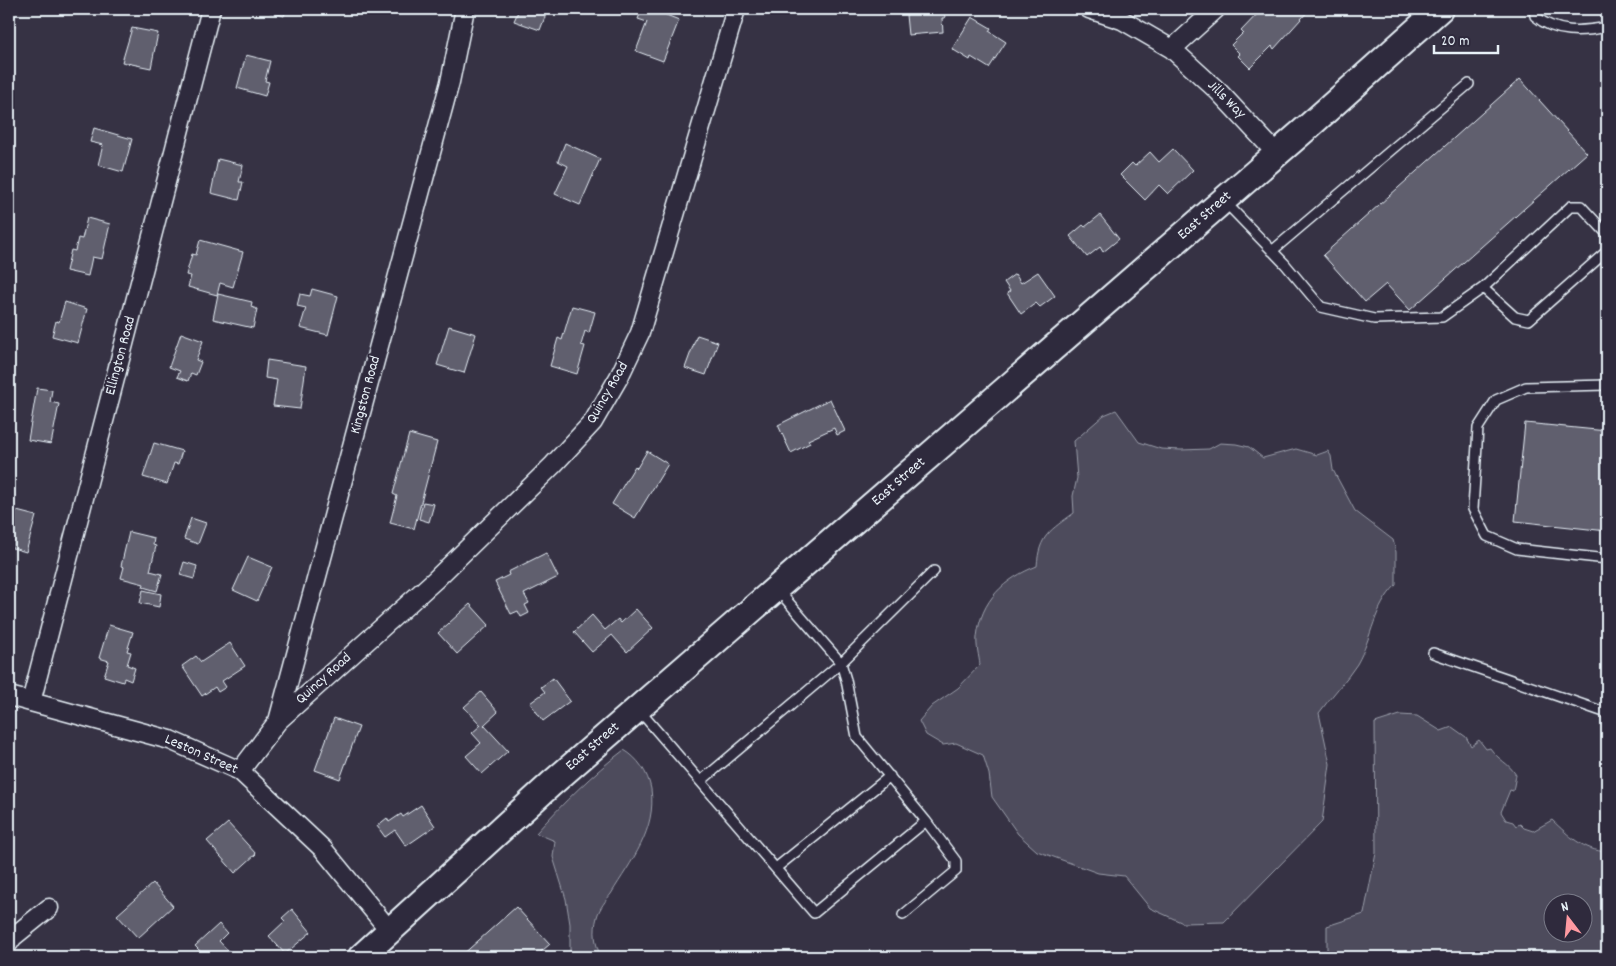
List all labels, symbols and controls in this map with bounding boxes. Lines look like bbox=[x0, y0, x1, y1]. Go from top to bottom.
scale bar bbox=[1434, 22, 1497, 54]
text: 20 m bbox=[1441, 31, 1469, 53]
street label: Jills Way bbox=[1202, 76, 1251, 125]
street label: East Street bbox=[1173, 186, 1237, 246]
street label: Ellington Road bbox=[100, 314, 142, 398]
street label: Kingston Road bbox=[345, 353, 387, 437]
street label: Quincy Road bbox=[581, 358, 635, 428]
street label: East Street bbox=[867, 452, 931, 512]
street label: Quincy Road bbox=[291, 648, 357, 710]
street label: East Street bbox=[561, 717, 625, 777]
street label: Leston Street bbox=[161, 729, 242, 781]
north arrow bbox=[1544, 894, 1594, 944]
text: N bbox=[1559, 897, 1571, 918]

